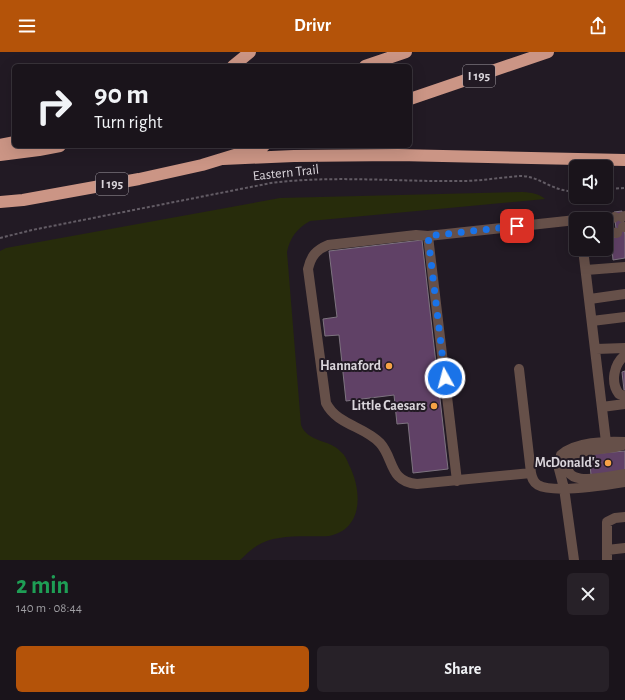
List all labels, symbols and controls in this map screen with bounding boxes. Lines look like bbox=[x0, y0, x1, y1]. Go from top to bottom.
icon: menu bbox=[16, 15, 38, 37]
icon: share bbox=[587, 15, 609, 37]
text: Drivr bbox=[294, 17, 331, 35]
road number: I 195 bbox=[463, 65, 495, 87]
icon: right bbox=[28, 80, 80, 132]
text: 90 m bbox=[94, 81, 149, 109]
text: Turn right bbox=[94, 114, 163, 132]
map controls bbox=[569, 160, 613, 256]
button: sound bbox=[569, 160, 613, 204]
street label: Eastern Trail bbox=[252, 163, 320, 183]
road number: I 195 bbox=[96, 173, 128, 195]
pin bbox=[500, 209, 534, 243]
button: search bbox=[569, 212, 613, 256]
icon: arrive bbox=[506, 215, 528, 237]
position arrow bbox=[424, 357, 466, 399]
place label: Hannaford bbox=[320, 359, 382, 373]
marker: Hannaford bbox=[384, 361, 394, 371]
place label: Little Caesars bbox=[352, 399, 426, 413]
marker: Little Caesars bbox=[429, 401, 439, 411]
place label: McDonald's bbox=[535, 456, 600, 470]
marker: McDonald's bbox=[603, 458, 613, 468]
button: close bbox=[567, 573, 609, 615]
text: 2 min bbox=[16, 574, 69, 598]
text: 140 m · 08:44 bbox=[16, 602, 82, 615]
button: Exit bbox=[16, 646, 309, 692]
button: Share bbox=[317, 646, 609, 692]

